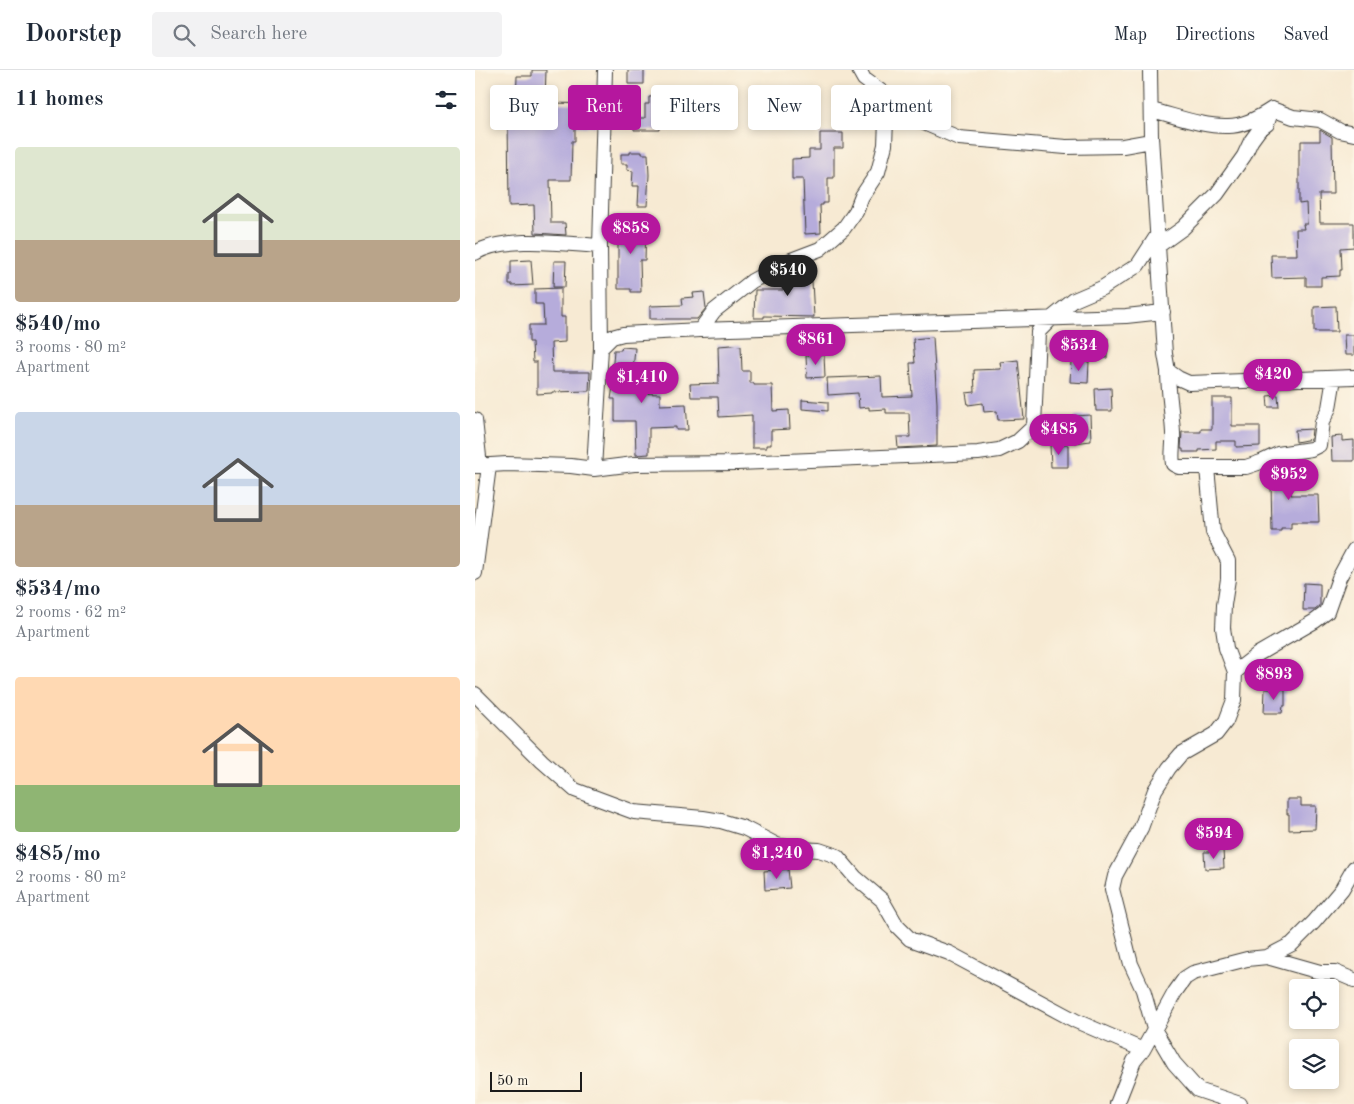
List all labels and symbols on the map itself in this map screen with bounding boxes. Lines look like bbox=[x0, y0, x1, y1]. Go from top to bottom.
pin: $858 bbox=[601, 212, 661, 255]
pin: $540 bbox=[758, 254, 818, 297]
pin: $861 bbox=[786, 324, 846, 366]
pin: $534 bbox=[1049, 330, 1109, 372]
pin: $420 bbox=[1243, 358, 1303, 401]
pin: $1,410 bbox=[601, 362, 683, 404]
pin: $485 bbox=[1029, 414, 1089, 456]
pin: $952 bbox=[1259, 458, 1319, 501]
pin: $893 bbox=[1244, 658, 1304, 701]
pin: $594 bbox=[1184, 818, 1244, 860]
pin: $1,240 bbox=[736, 838, 818, 880]
scale bar bbox=[490, 1069, 583, 1092]

